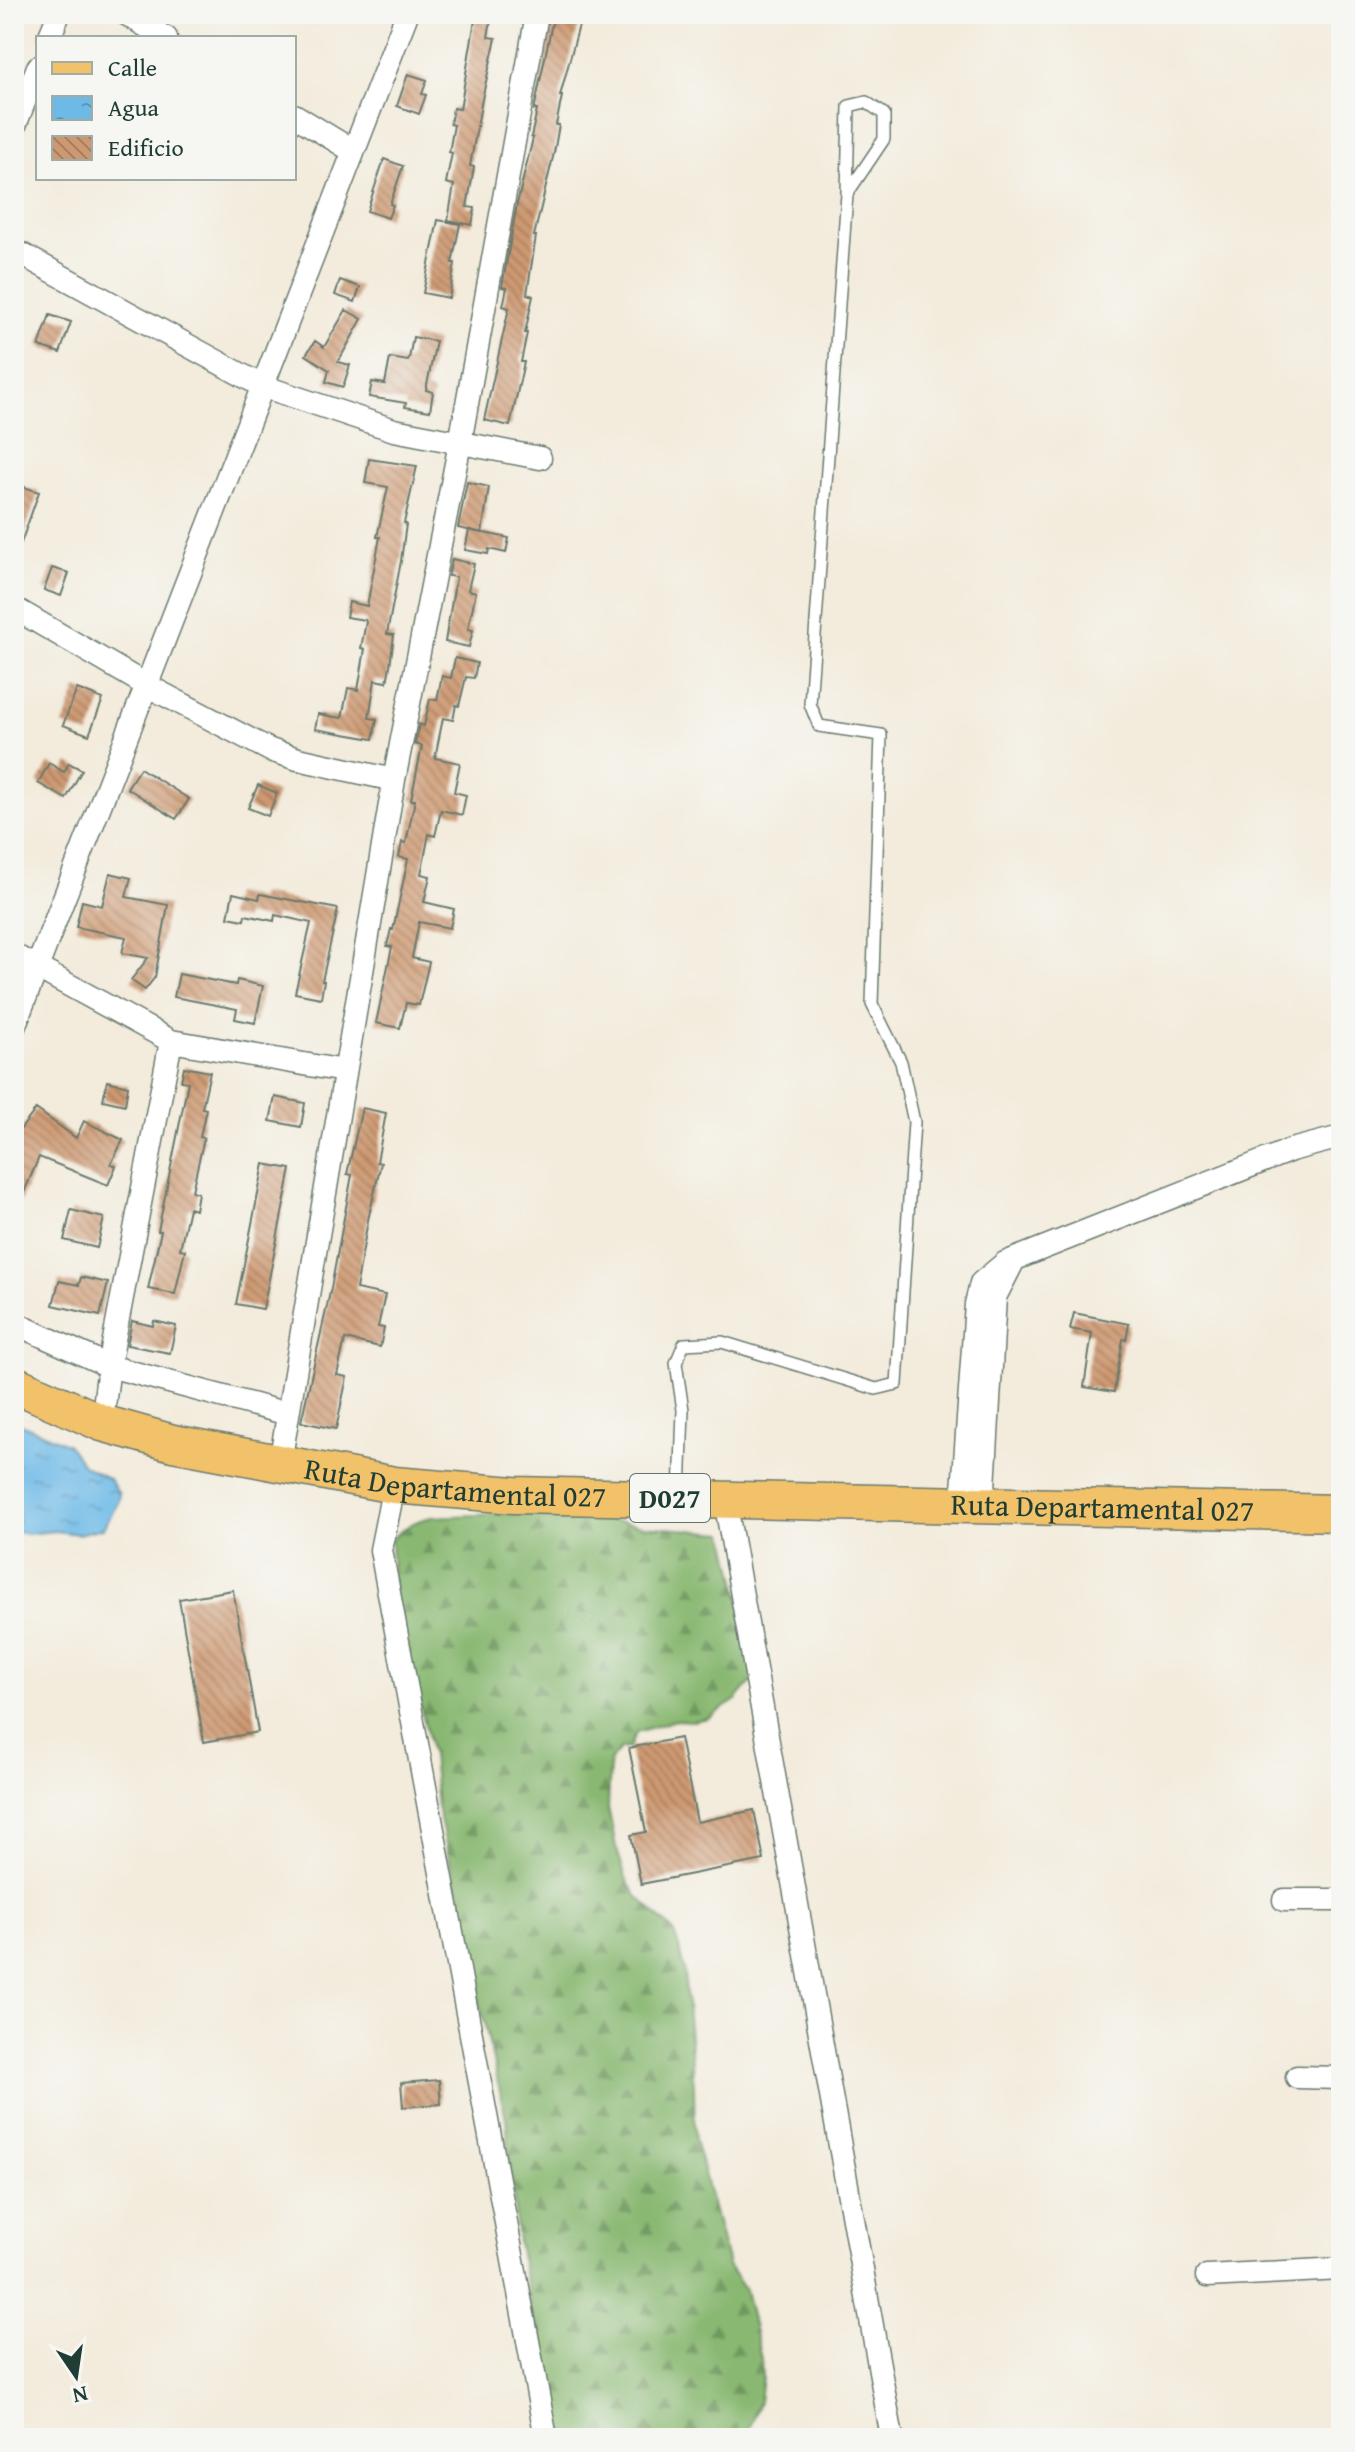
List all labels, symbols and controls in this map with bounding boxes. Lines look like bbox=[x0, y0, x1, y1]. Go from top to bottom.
legend bbox=[36, 36, 296, 180]
text: Calle bbox=[108, 50, 157, 85]
text: Agua bbox=[108, 90, 159, 125]
text: Edificio bbox=[108, 130, 184, 165]
street label: Ruta Departamental 027 bbox=[301, 1445, 607, 1518]
road number: D027 bbox=[630, 1474, 710, 1522]
street label: Ruta Departamental 027 bbox=[950, 1482, 1255, 1532]
north arrow bbox=[36, 2336, 116, 2416]
text: N bbox=[69, 2378, 91, 2413]

